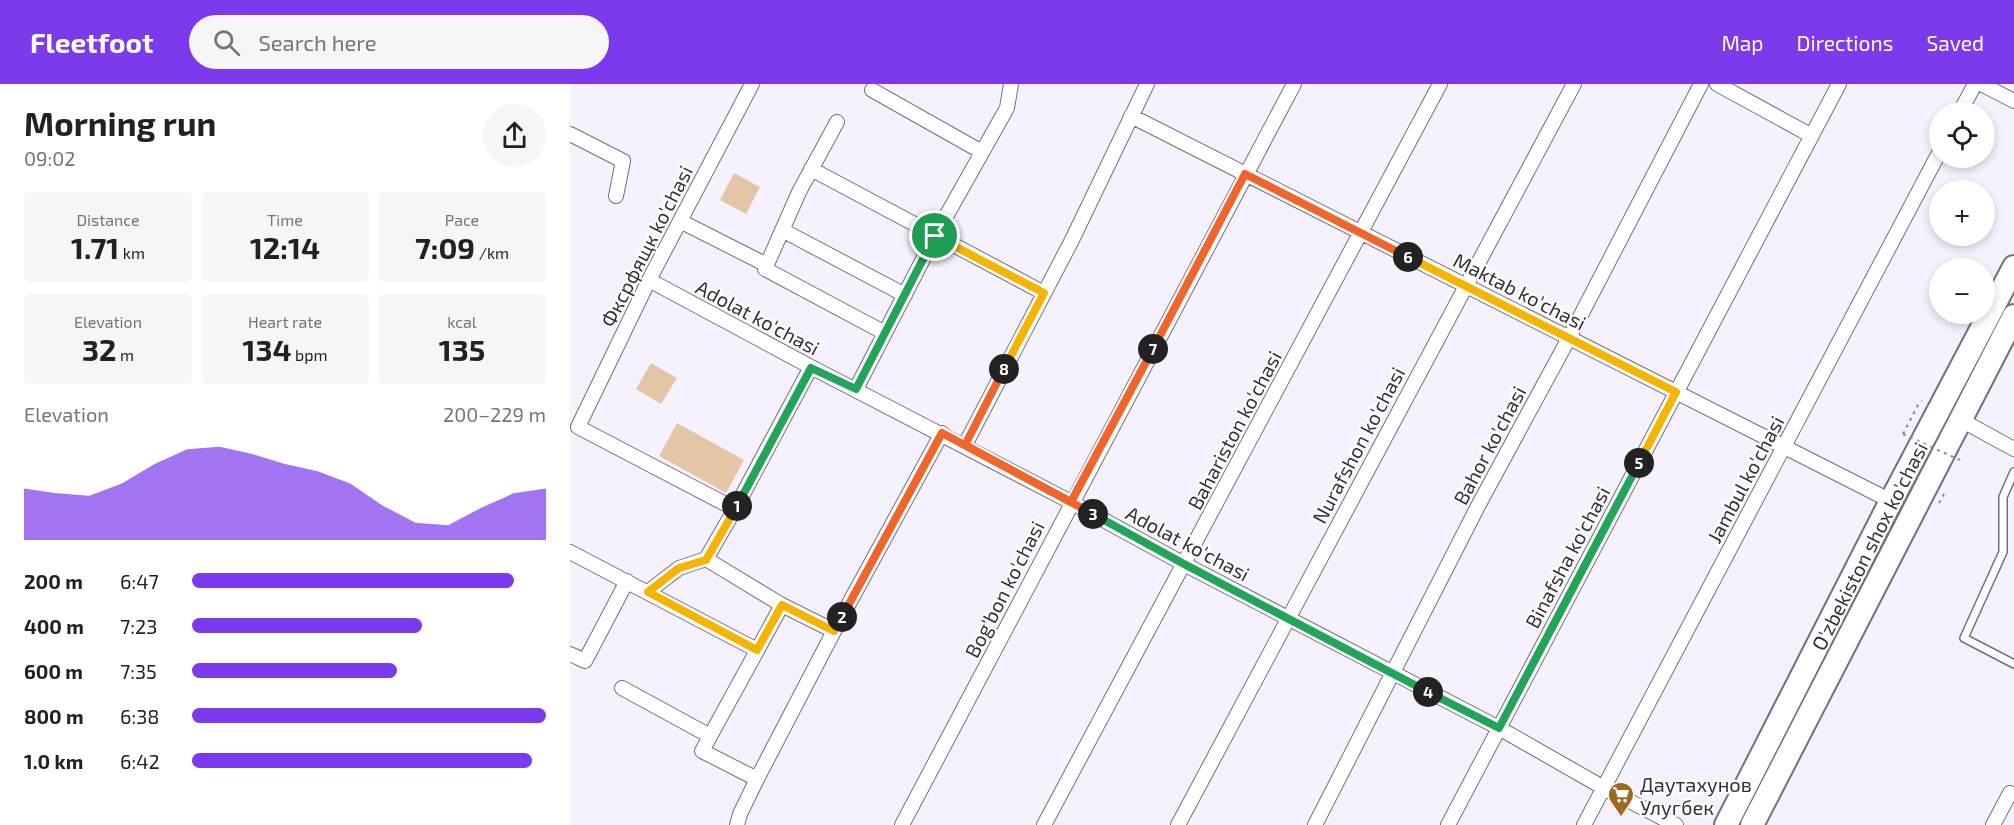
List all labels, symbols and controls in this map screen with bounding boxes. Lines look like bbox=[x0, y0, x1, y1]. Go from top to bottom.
search box bbox=[189, 15, 609, 69]
text: Fleetfoot bbox=[30, 25, 153, 59]
icon: search bbox=[210, 26, 243, 59]
text: Search here bbox=[258, 29, 377, 55]
text: Map bbox=[1721, 30, 1764, 55]
text: Directions bbox=[1797, 30, 1893, 55]
text: Saved bbox=[1926, 30, 1984, 55]
map controls bbox=[1929, 102, 1995, 324]
button: locate bbox=[1929, 102, 1995, 168]
text: Morning run bbox=[24, 103, 216, 143]
button: share bbox=[483, 104, 546, 167]
text: 09:02 bbox=[24, 146, 76, 170]
street label: Фксрфящк ko'chasi bbox=[595, 161, 697, 331]
button: + bbox=[1929, 180, 1995, 246]
text: Distance bbox=[76, 210, 140, 229]
text: Time bbox=[267, 210, 303, 229]
text: Pace bbox=[445, 210, 479, 229]
pin bbox=[909, 210, 960, 261]
icon: arrive bbox=[918, 219, 951, 252]
text: 1.71 bbox=[71, 229, 119, 265]
text: 12:14 bbox=[250, 229, 320, 265]
text: 7:09 bbox=[415, 229, 475, 265]
pin: 6 bbox=[1393, 242, 1423, 272]
text: km bbox=[119, 243, 145, 262]
text: /km bbox=[475, 243, 509, 262]
text: 6 bbox=[1403, 247, 1413, 266]
street label: Maktab ko'chasi bbox=[1450, 247, 1590, 335]
button: − bbox=[1929, 258, 1995, 324]
street label: Adolat ko'chasi bbox=[692, 274, 824, 360]
text: Elevation bbox=[74, 312, 142, 331]
text: Heart rate bbox=[248, 312, 322, 331]
text: kcal bbox=[447, 312, 477, 331]
text: 32 bbox=[82, 331, 116, 367]
text: 134 bbox=[242, 331, 292, 367]
text: 135 bbox=[439, 331, 485, 367]
pin: 7 bbox=[1138, 334, 1168, 364]
text: 7 bbox=[1149, 339, 1157, 358]
text: m bbox=[116, 345, 134, 364]
text: bpm bbox=[292, 345, 328, 364]
street label: Bahariston ko'chasi bbox=[1182, 346, 1286, 514]
pin: 8 bbox=[989, 354, 1019, 384]
text: 8 bbox=[999, 359, 1009, 378]
street label: Nurafshon ko'chasi bbox=[1307, 363, 1409, 527]
street label: Bahor ko'chasi bbox=[1448, 382, 1530, 508]
text: Elevation bbox=[24, 402, 109, 426]
text: 200–229 m bbox=[443, 402, 546, 426]
street label: Jambul ko'chasi bbox=[1701, 411, 1789, 547]
street label: O'zbekiston shox ko'chasi bbox=[1806, 438, 1932, 654]
pin: 5 bbox=[1624, 448, 1654, 478]
text: 5 bbox=[1635, 453, 1643, 472]
street label: Binafsha ko'chasi bbox=[1520, 482, 1614, 632]
pin: 1 bbox=[722, 491, 752, 521]
text: 1 bbox=[734, 496, 740, 515]
pin: 3 bbox=[1078, 499, 1108, 529]
street label: Adolat ko'chasi bbox=[1122, 500, 1254, 586]
text: 3 bbox=[1088, 504, 1098, 523]
street label: Bog'bon ko'chasi bbox=[959, 517, 1049, 661]
text: 200 m bbox=[24, 569, 83, 593]
text: 6:47 bbox=[120, 569, 159, 593]
pin: 2 bbox=[827, 602, 857, 632]
text: 2 bbox=[837, 607, 847, 626]
text: 400 m bbox=[24, 614, 84, 638]
text: 7:23 bbox=[120, 614, 157, 638]
text: 600 m bbox=[24, 659, 83, 683]
text: 7:35 bbox=[120, 659, 157, 683]
pin: 4 bbox=[1413, 677, 1443, 707]
text: 4 bbox=[1423, 682, 1433, 701]
text: 800 m bbox=[24, 704, 84, 728]
text: 6:38 bbox=[120, 704, 159, 728]
text: 1.0 km bbox=[24, 749, 83, 773]
text: 6:42 bbox=[120, 749, 160, 773]
place label: Даутахунов Улугбек bbox=[1640, 772, 1752, 820]
supermarket icon: Даутахунов Улугбек bbox=[1606, 780, 1636, 818]

